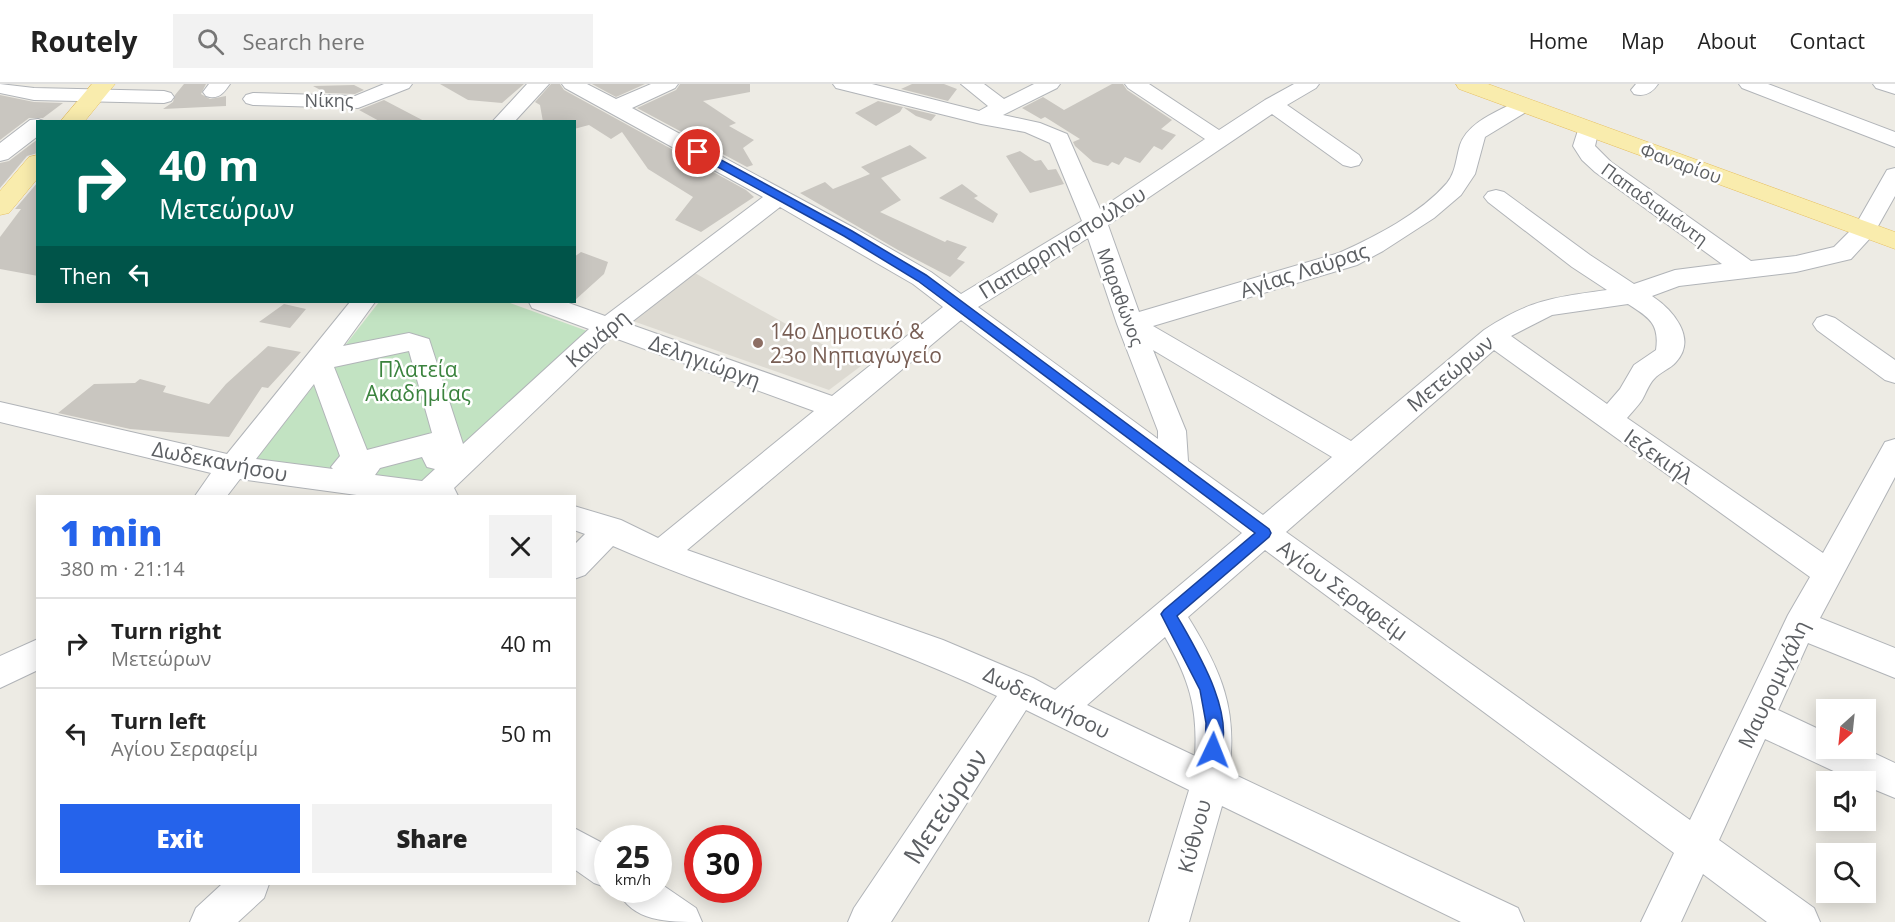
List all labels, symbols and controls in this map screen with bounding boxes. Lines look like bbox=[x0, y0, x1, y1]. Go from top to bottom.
search box bbox=[173, 14, 593, 68]
text: Routely bbox=[30, 22, 137, 60]
icon: search bbox=[194, 25, 227, 58]
text: Search here bbox=[242, 26, 365, 56]
text: Home bbox=[1529, 27, 1588, 55]
text: Map bbox=[1621, 27, 1664, 55]
text: About bbox=[1697, 27, 1757, 55]
text: Contact bbox=[1790, 27, 1865, 55]
street label: Νίκης bbox=[305, 88, 354, 112]
pin bbox=[672, 126, 723, 177]
icon: arrive bbox=[681, 135, 714, 168]
text: 40 m bbox=[159, 136, 259, 193]
street label: Φαναρίου bbox=[1637, 137, 1725, 189]
icon: right bbox=[60, 144, 138, 222]
street label: Παπαδιαμάντη bbox=[1597, 157, 1713, 251]
street label: Παπαρρηγοπούλου bbox=[973, 179, 1151, 305]
text: Μετεώρων bbox=[159, 190, 294, 227]
street label: Αγίας Λαύρας bbox=[1236, 236, 1372, 304]
street label: Μαραθώνος bbox=[1092, 245, 1150, 350]
icon: left bbox=[123, 258, 156, 291]
text: Then bbox=[60, 260, 111, 290]
street label: Κανάρη bbox=[559, 303, 635, 373]
place label: 14ο Δημοτικό & 23ο Νηπιαγωγείο bbox=[770, 317, 942, 369]
street label: Δεληγιώργη bbox=[645, 328, 765, 394]
street label: Μετεώρων bbox=[1401, 328, 1499, 418]
marker: 14ο Δημοτικό & 23ο Νηπιαγωγείο bbox=[751, 336, 765, 350]
park label: Πλατεία Ακαδημίας bbox=[365, 355, 471, 407]
street label: Ιεζεκιήλ bbox=[1619, 422, 1700, 490]
street label: Δωδεκανήσου bbox=[150, 434, 290, 488]
text: 1 min bbox=[60, 508, 162, 557]
button: close bbox=[489, 515, 552, 578]
street label: Αγίου Σεραφείμ bbox=[1272, 533, 1414, 647]
text: 380 m · 21:14 bbox=[60, 555, 185, 582]
text: Turn right bbox=[111, 615, 222, 645]
street label: Μαυρομιχάλη bbox=[1731, 615, 1815, 753]
icon: right bbox=[60, 627, 93, 660]
text: 40 m bbox=[501, 628, 552, 658]
text: Μετεώρων bbox=[111, 645, 211, 672]
street label: Δωδεκανήσου bbox=[979, 659, 1115, 745]
north arrow bbox=[1816, 699, 1876, 759]
map controls bbox=[1816, 699, 1876, 903]
text: Turn left bbox=[111, 705, 206, 735]
icon: left bbox=[60, 717, 93, 750]
text: 50 m bbox=[501, 718, 552, 748]
position arrow bbox=[1181, 718, 1245, 782]
text: Αγίου Σεραφείμ bbox=[111, 735, 258, 762]
street label: Μετεώρων bbox=[894, 741, 996, 871]
button: sound bbox=[1816, 771, 1876, 831]
street label: Κύθνου bbox=[1171, 796, 1217, 876]
button: Exit bbox=[60, 804, 300, 873]
button: Share bbox=[312, 804, 552, 873]
speed limit sign: 30 bbox=[684, 825, 762, 903]
text: 25 bbox=[616, 836, 650, 877]
button: search bbox=[1816, 843, 1876, 903]
text: km/h bbox=[615, 869, 651, 889]

